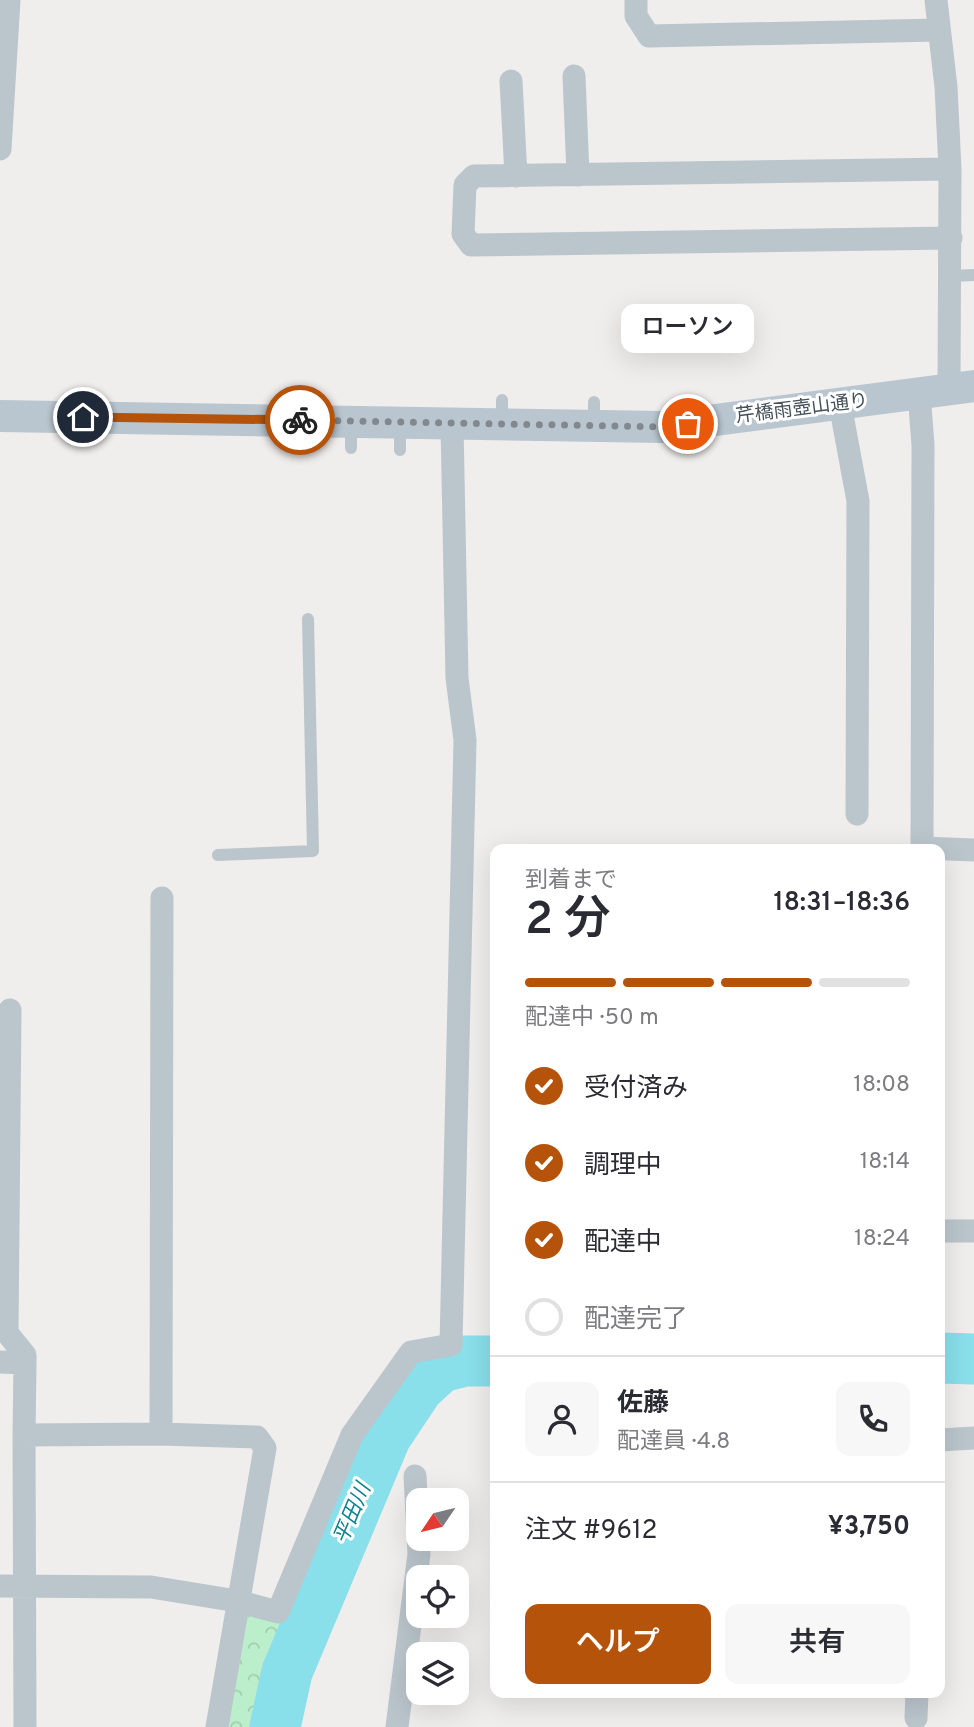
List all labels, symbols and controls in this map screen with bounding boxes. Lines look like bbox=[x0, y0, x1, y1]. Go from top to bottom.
callout: ローソン bbox=[622, 305, 754, 354]
text: ローソン bbox=[642, 314, 734, 343]
courier bbox=[265, 385, 335, 455]
pin bbox=[53, 387, 113, 447]
street label: 芹橋雨壺山通り bbox=[735, 389, 869, 429]
pin bbox=[658, 394, 718, 454]
icon: home bbox=[64, 398, 102, 436]
icon: bike bbox=[281, 401, 319, 439]
icon: bag bbox=[669, 405, 707, 443]
text: 到着まで bbox=[525, 867, 617, 896]
text: 18:31–18:36 bbox=[774, 887, 910, 920]
text: 2 分 bbox=[525, 892, 610, 951]
text: 配達中 · 50 m bbox=[525, 1004, 659, 1033]
icon: check bbox=[525, 1067, 563, 1105]
text: 18:08 bbox=[853, 1071, 910, 1100]
text: 受付済み bbox=[584, 1073, 688, 1106]
icon: check bbox=[525, 1144, 563, 1182]
text: 18:14 bbox=[860, 1148, 910, 1177]
text: 調理中 bbox=[584, 1150, 662, 1183]
icon: check bbox=[525, 1221, 563, 1259]
text: 18:24 bbox=[854, 1225, 910, 1254]
text: 配達中 bbox=[584, 1227, 662, 1260]
text: 配達完了 bbox=[584, 1304, 688, 1337]
button: person bbox=[525, 1382, 599, 1456]
button: phone bbox=[836, 1382, 910, 1456]
text: 佐藤 bbox=[617, 1388, 669, 1421]
text: 配達員 · 4.8 bbox=[617, 1428, 730, 1457]
water label: 平田川 bbox=[328, 1478, 379, 1548]
north arrow bbox=[406, 1488, 469, 1550]
map controls bbox=[406, 1488, 469, 1705]
text: ¥3,750 bbox=[828, 1511, 910, 1544]
text: 注文 #9612 bbox=[525, 1515, 658, 1548]
button: locate bbox=[406, 1565, 469, 1628]
button: ヘルプ bbox=[525, 1604, 711, 1684]
button: 共有 bbox=[725, 1604, 910, 1684]
button: layers bbox=[406, 1642, 469, 1705]

